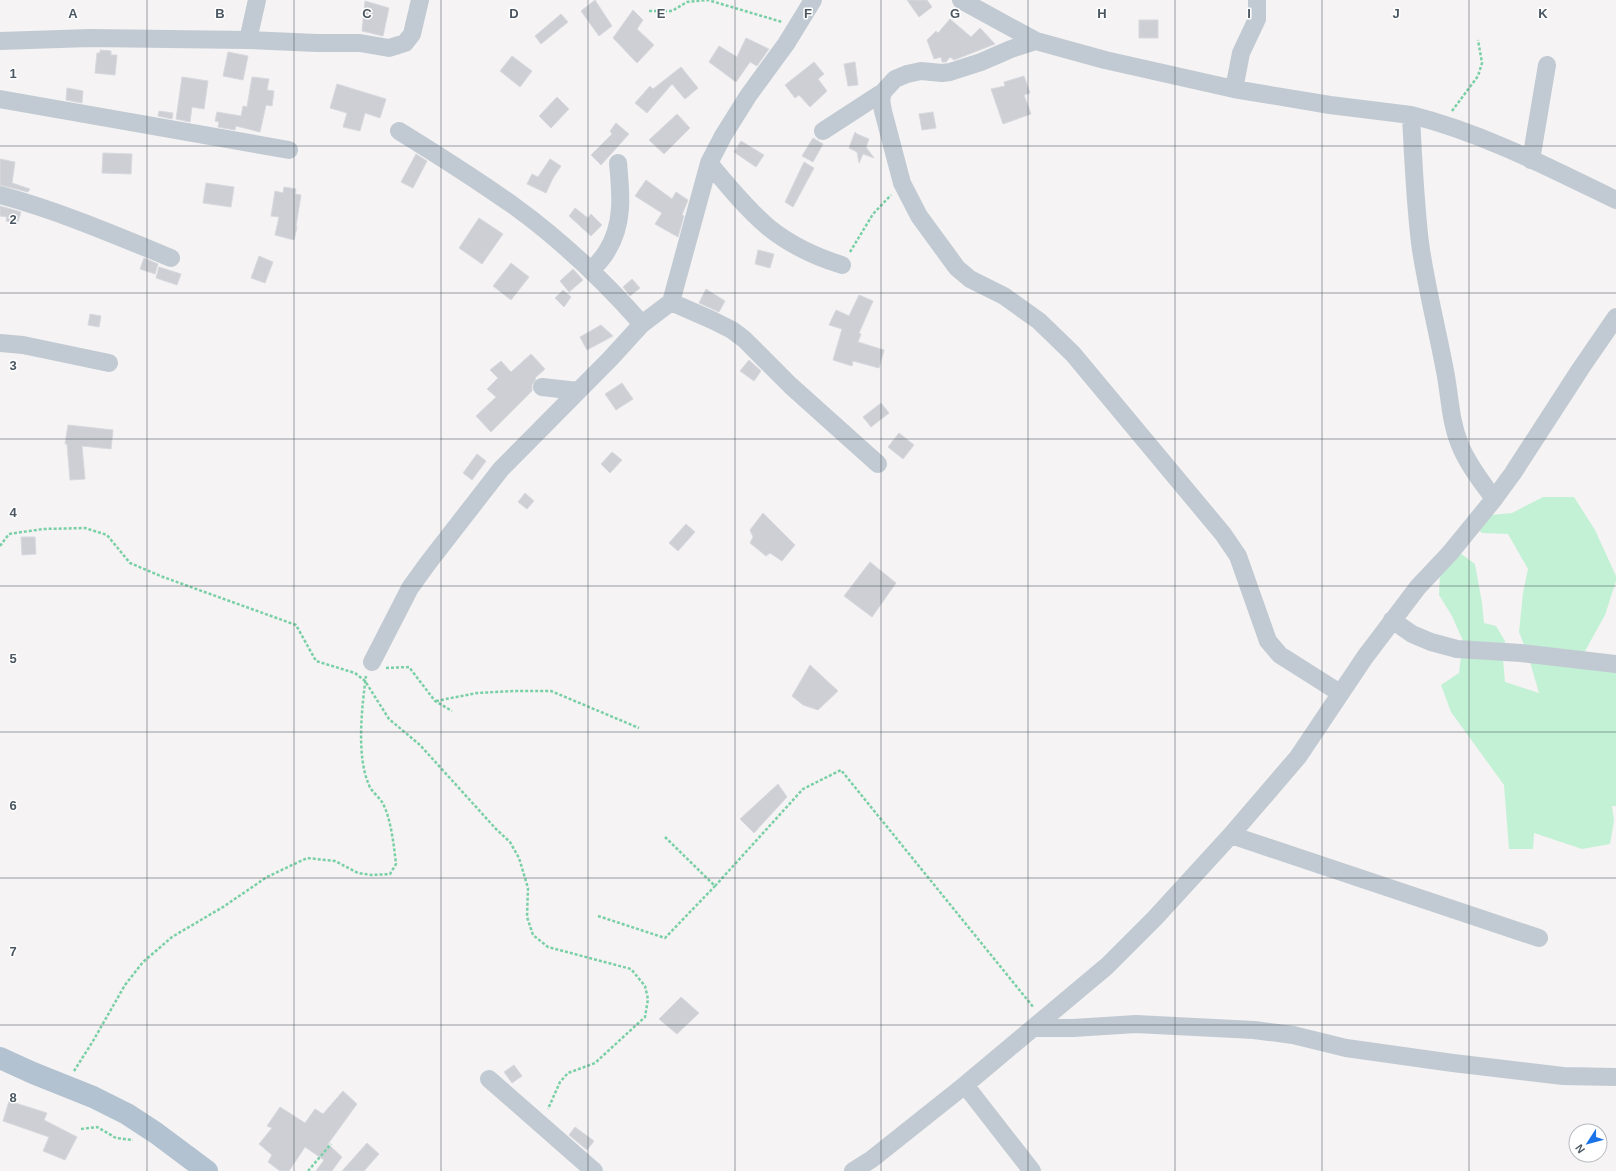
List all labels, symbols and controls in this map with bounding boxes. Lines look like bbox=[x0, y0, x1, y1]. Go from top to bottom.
text: A bbox=[68, 6, 78, 21]
text: B bbox=[215, 6, 225, 21]
text: C bbox=[362, 6, 372, 21]
text: D bbox=[509, 6, 519, 21]
text: E bbox=[657, 6, 666, 21]
text: F bbox=[804, 6, 812, 21]
text: G bbox=[950, 6, 960, 21]
text: H bbox=[1097, 6, 1107, 21]
text: I bbox=[1247, 6, 1251, 21]
text: J bbox=[1392, 6, 1400, 21]
text: K bbox=[1538, 6, 1548, 21]
text: 1 bbox=[9, 66, 17, 81]
text: 2 bbox=[9, 212, 17, 227]
text: 3 bbox=[9, 358, 17, 373]
text: 4 bbox=[9, 505, 17, 520]
text: 5 bbox=[9, 651, 17, 666]
text: 6 bbox=[9, 798, 17, 813]
text: 7 bbox=[9, 944, 17, 959]
text: 8 bbox=[9, 1090, 17, 1105]
north arrow bbox=[1568, 1123, 1608, 1163]
text: N bbox=[1573, 1142, 1587, 1156]

